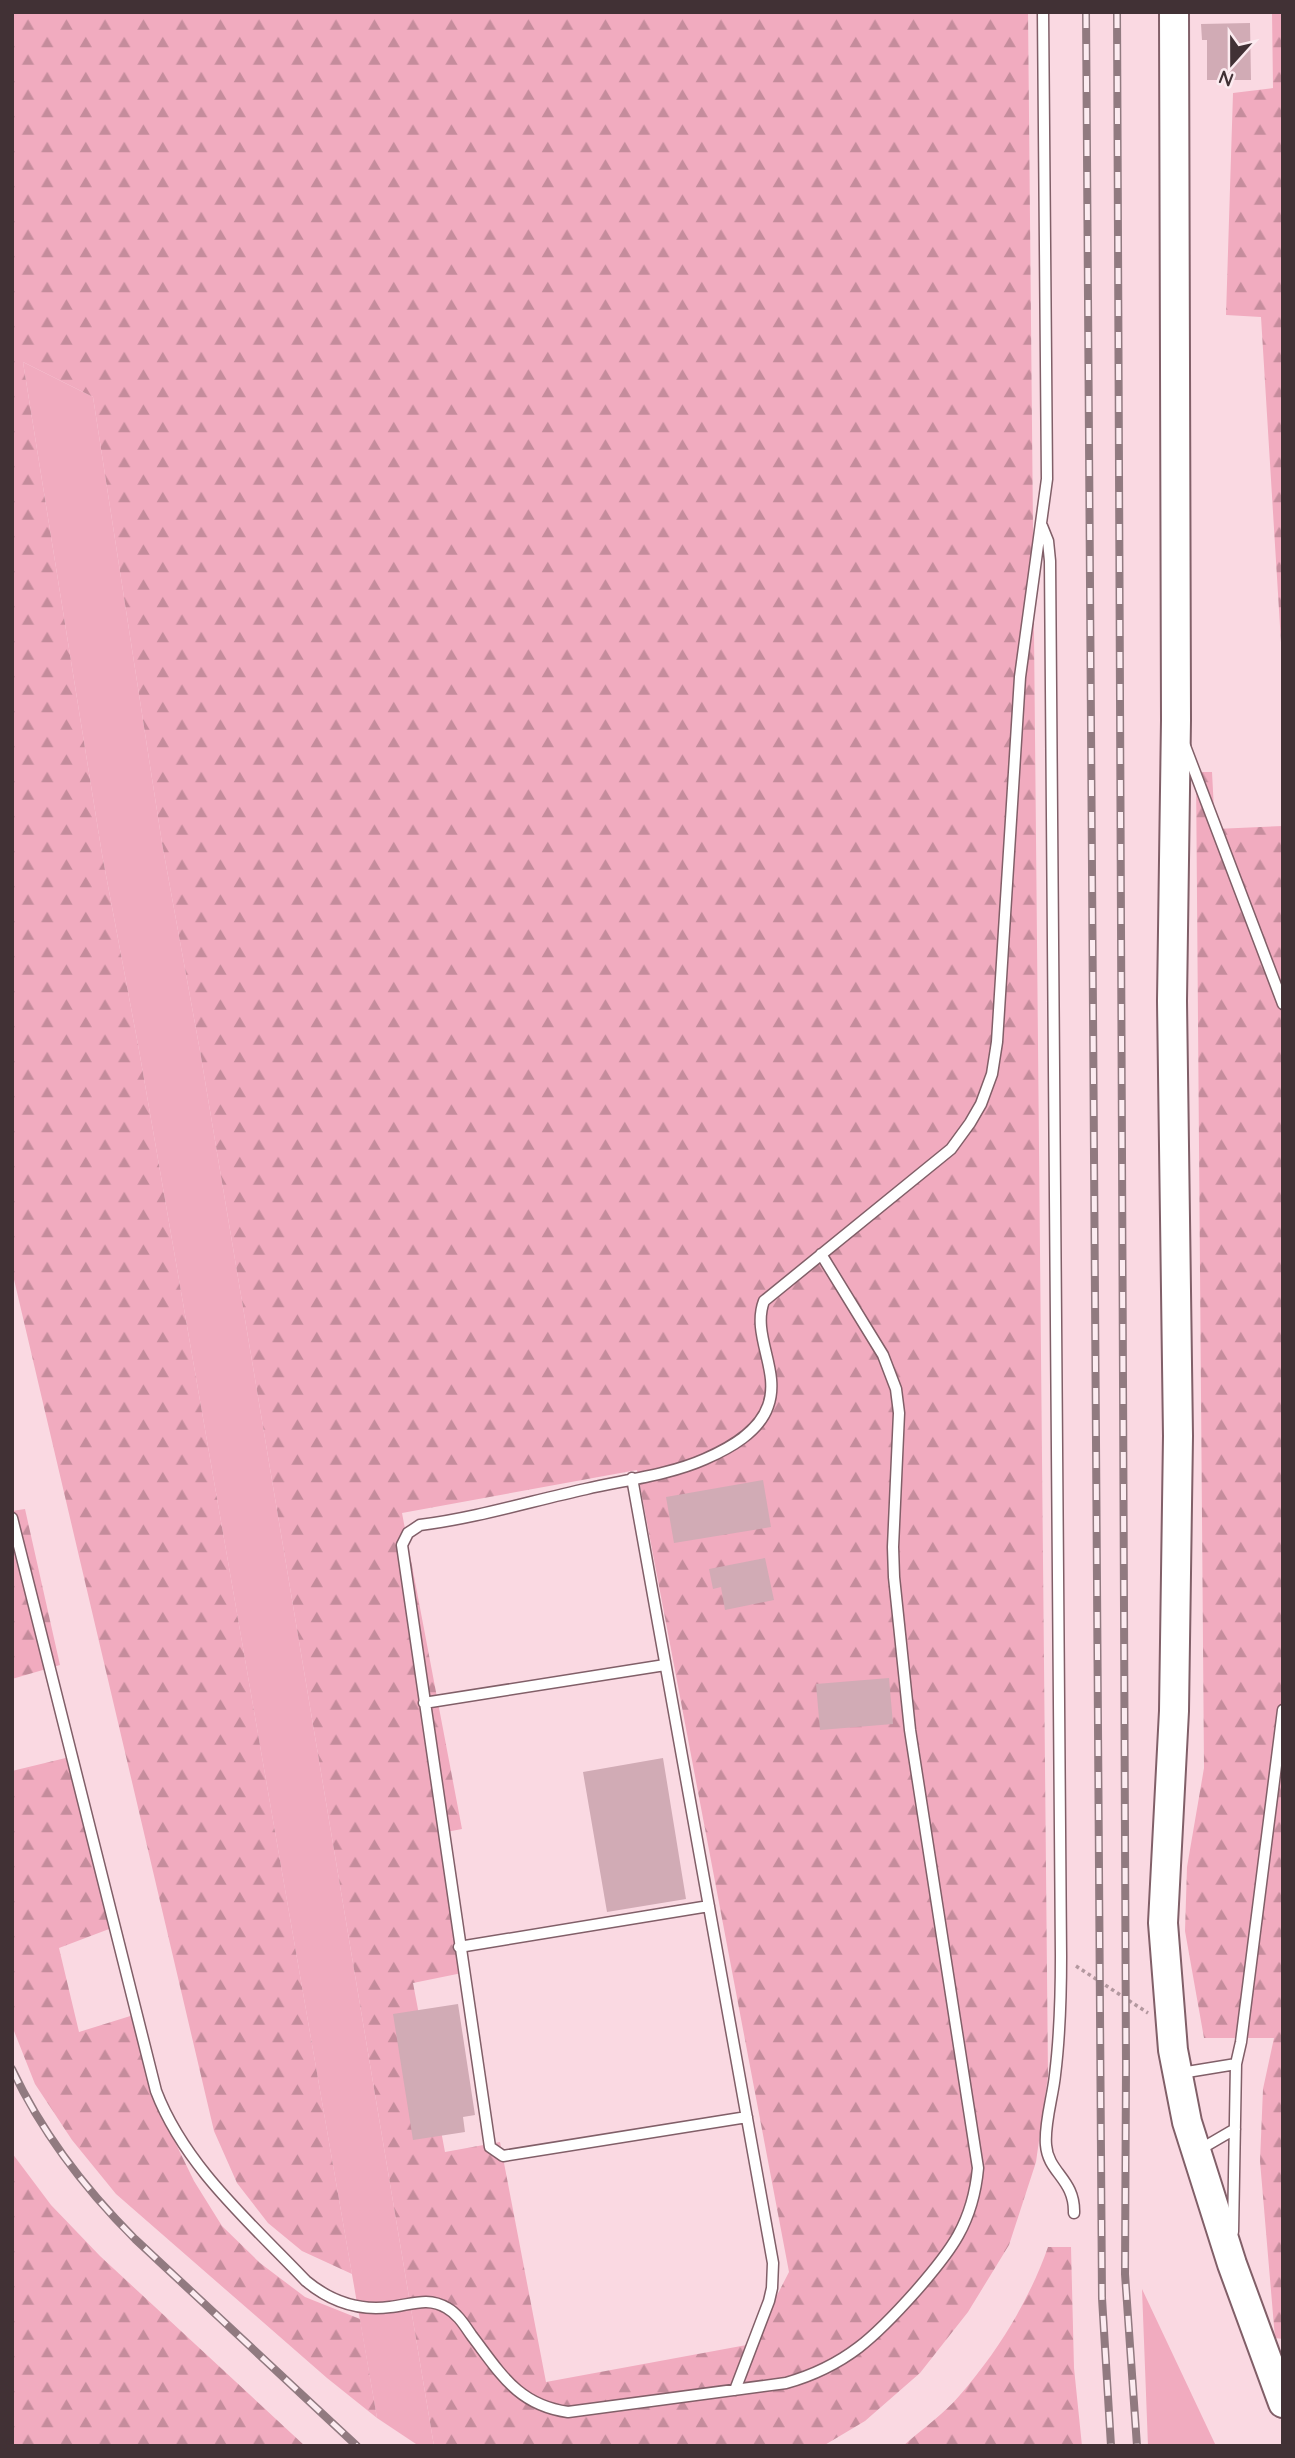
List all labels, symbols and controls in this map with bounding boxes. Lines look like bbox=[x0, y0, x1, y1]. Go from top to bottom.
north arrow bbox=[1197, 28, 1267, 98]
text: N bbox=[1215, 65, 1237, 93]

